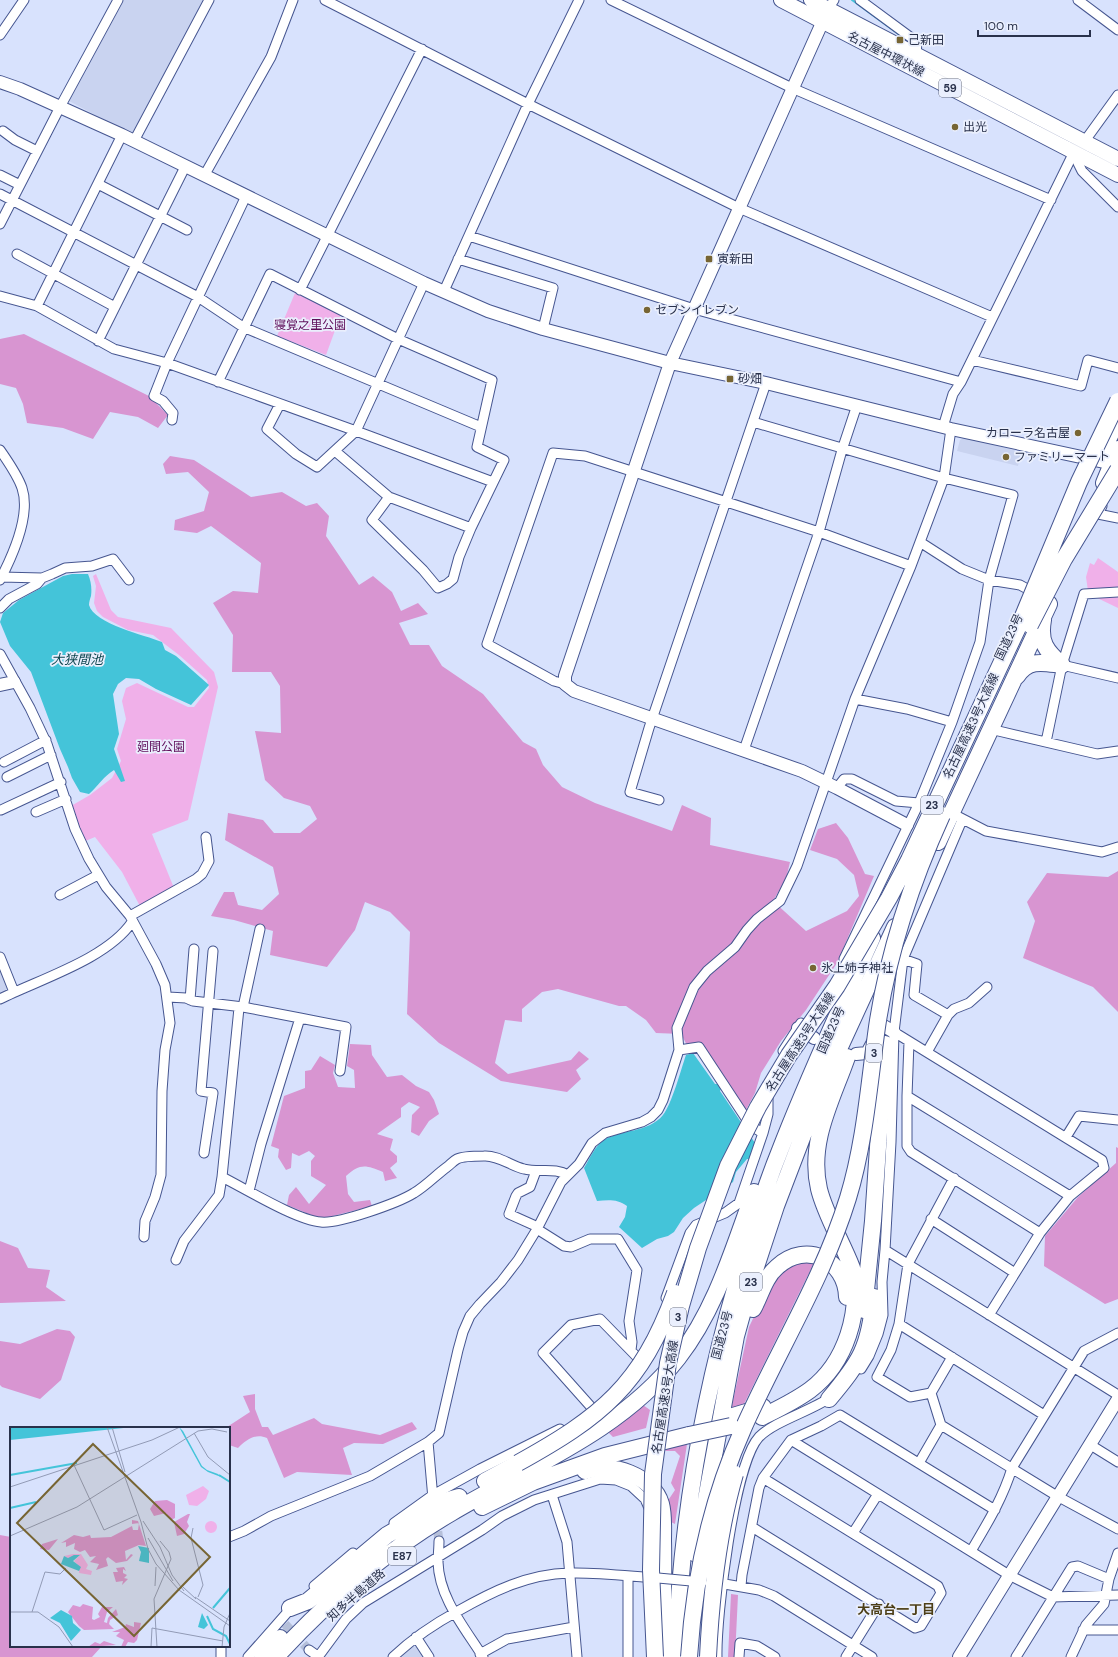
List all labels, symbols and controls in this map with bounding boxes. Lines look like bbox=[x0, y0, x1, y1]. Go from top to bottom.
scale bar bbox=[978, 12, 1090, 38]
text: 100 m bbox=[984, 18, 1018, 34]
street label: 名古屋中環状線 bbox=[845, 28, 927, 80]
place label: 己新田 bbox=[908, 32, 944, 48]
marker: 己新田 bbox=[895, 35, 905, 45]
road number: 59 bbox=[939, 79, 961, 97]
place label: 出光 bbox=[963, 119, 987, 135]
marker: 出光 bbox=[950, 122, 960, 132]
place label: 寅新田 bbox=[717, 251, 753, 267]
marker: 寅新田 bbox=[704, 254, 714, 264]
place label: セブンイレブン bbox=[655, 302, 739, 318]
marker: セブンイレブン bbox=[642, 305, 652, 315]
park label: 寝覚之里公園 bbox=[274, 317, 346, 333]
place label: 砂畑 bbox=[738, 371, 762, 387]
marker: 砂畑 bbox=[725, 374, 735, 384]
place label: カローラ名古屋 bbox=[986, 425, 1070, 441]
marker: カローラ名古屋 bbox=[1073, 428, 1083, 438]
place label: ファミリーマート bbox=[1014, 449, 1110, 465]
marker: ファミリーマート bbox=[1001, 452, 1011, 462]
street label: 国道23号 bbox=[991, 611, 1027, 663]
water label: 大狭間池 bbox=[51, 651, 105, 668]
street label: 名古屋高速3号大高線 bbox=[939, 670, 1003, 782]
park label: 廻間公園 bbox=[137, 739, 185, 755]
road number: 23 bbox=[921, 796, 943, 814]
place label: 氷上姉子神社 bbox=[821, 960, 893, 976]
marker: 氷上姉子神社 bbox=[808, 963, 818, 973]
street label: 名古屋高速3号大高線 bbox=[762, 989, 838, 1095]
street label: 国道23号 bbox=[814, 1004, 848, 1056]
road number: 3 bbox=[866, 1044, 882, 1062]
road number: 23 bbox=[740, 1273, 762, 1291]
road number: 3 bbox=[670, 1308, 686, 1326]
street label: 国道23号 bbox=[708, 1309, 736, 1361]
street label: 名古屋高速3号大高線 bbox=[648, 1339, 682, 1455]
inset map bbox=[10, 1427, 230, 1647]
road number: E87 bbox=[388, 1547, 416, 1565]
street label: 知多半島道路 bbox=[324, 1565, 388, 1625]
district label: 大高台一丁目 bbox=[857, 1601, 935, 1618]

